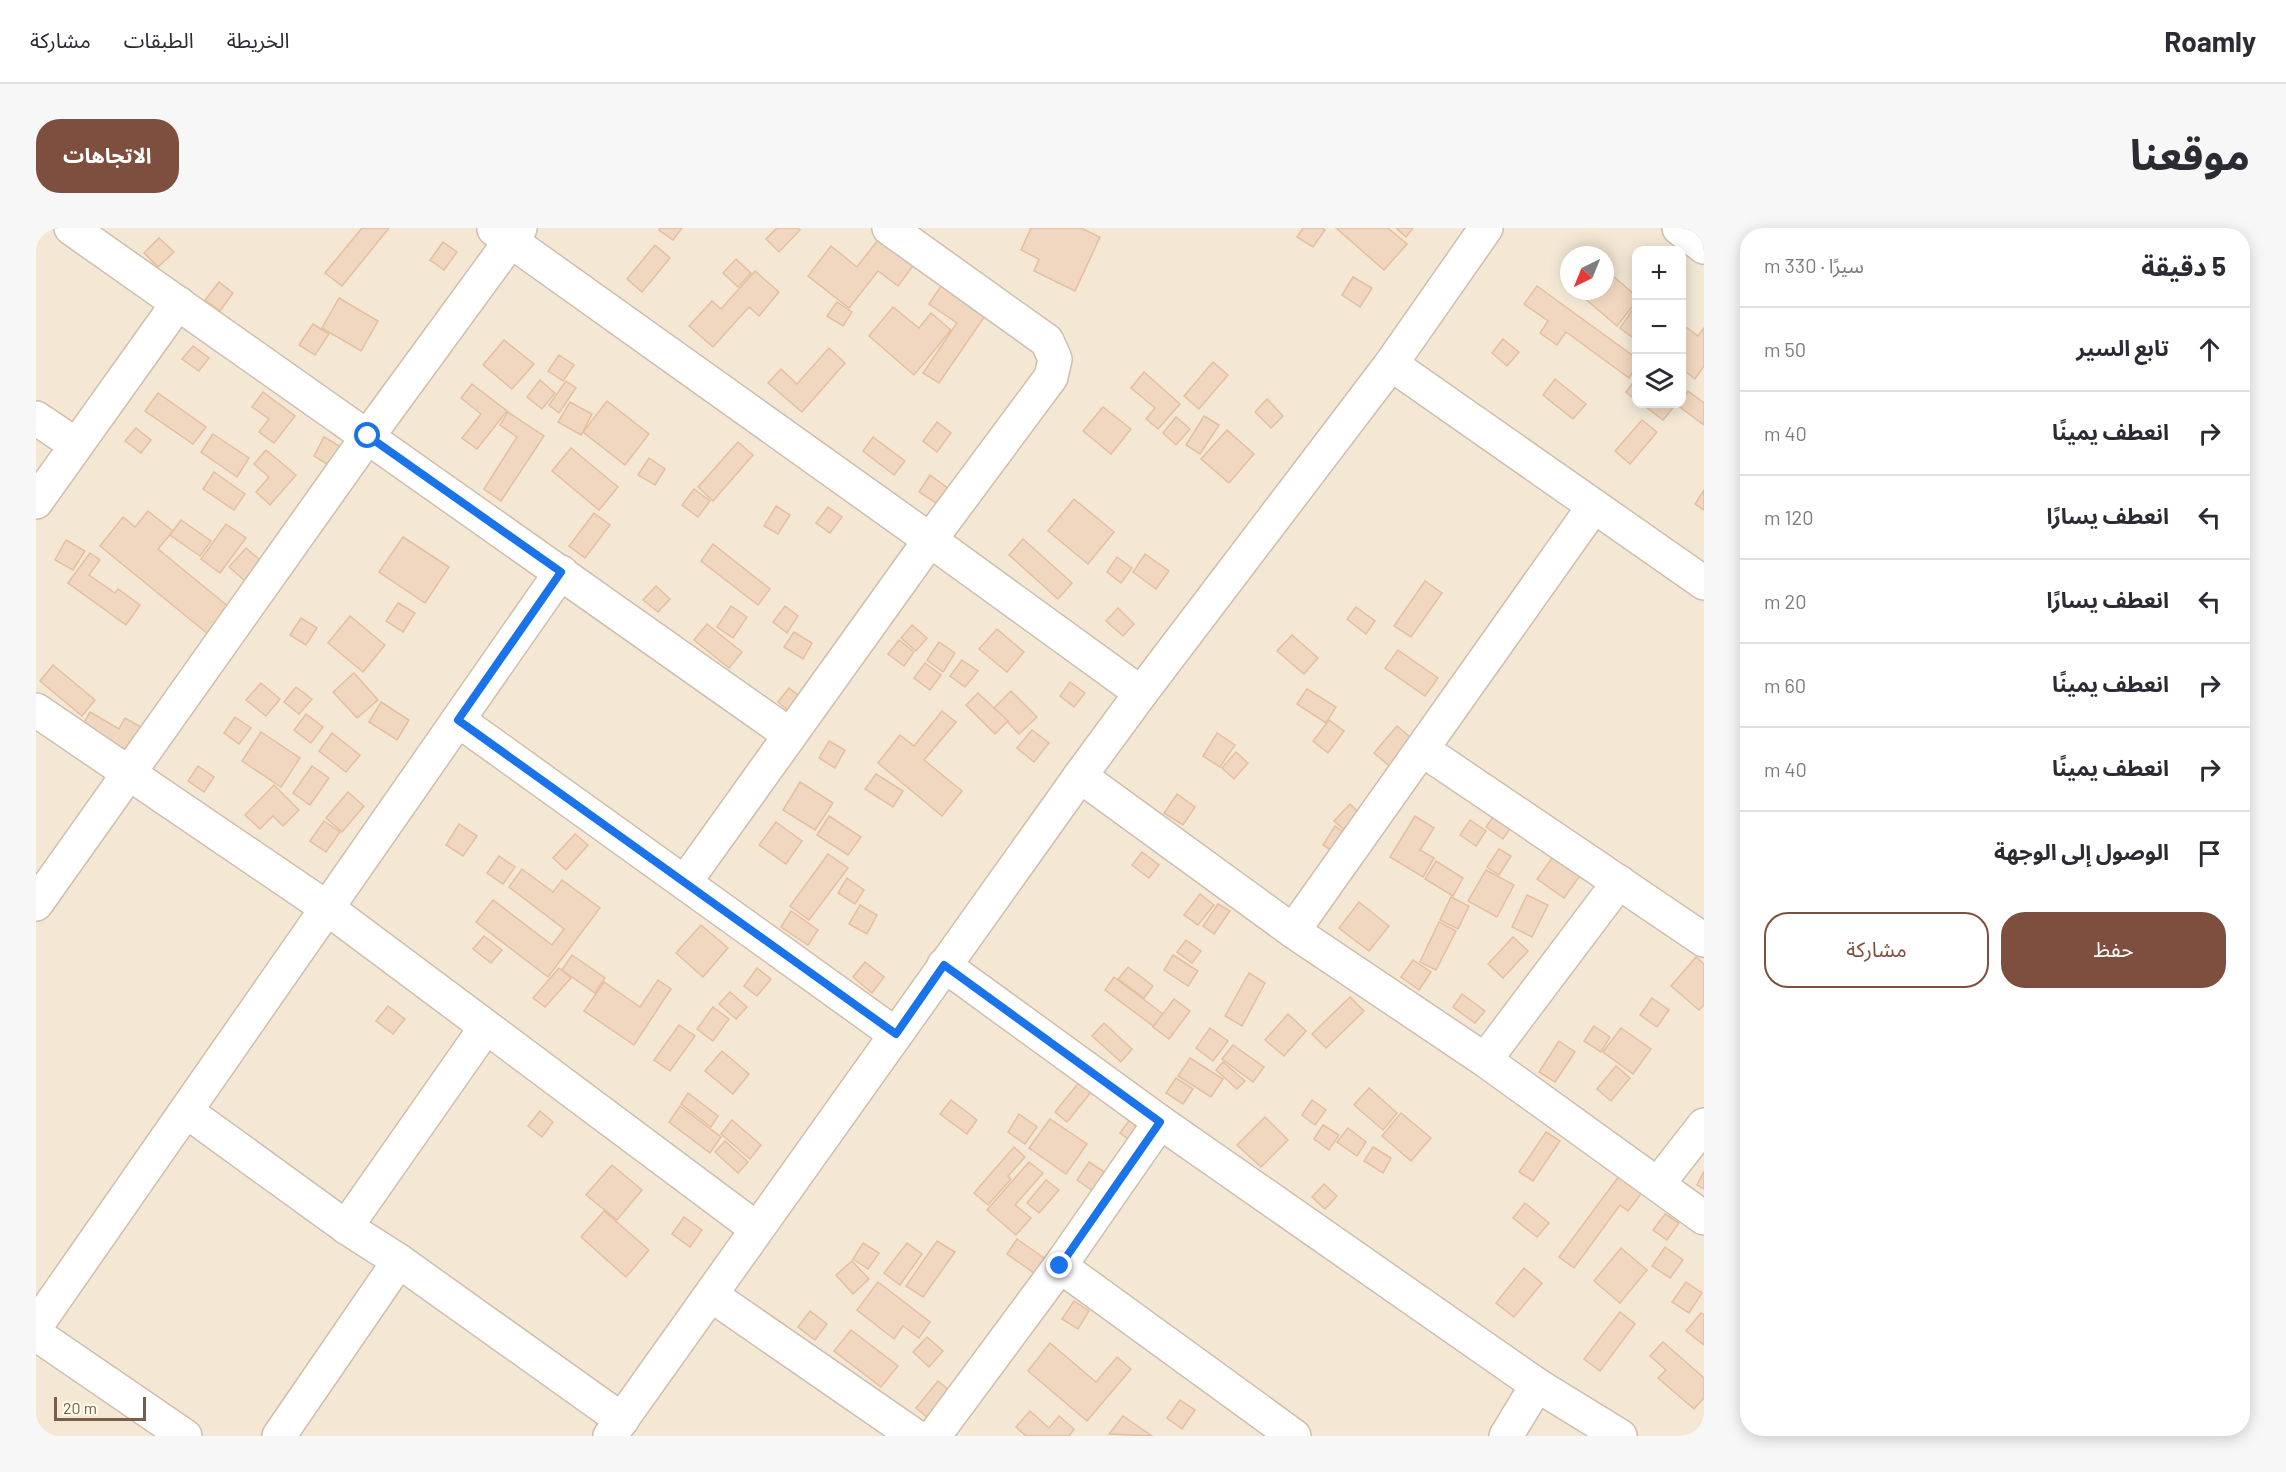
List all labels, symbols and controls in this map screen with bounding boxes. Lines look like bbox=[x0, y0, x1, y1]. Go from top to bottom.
text: Roamly bbox=[2164, 24, 2256, 58]
text: مشاركة bbox=[30, 27, 91, 52]
text: الطبقات bbox=[124, 27, 194, 52]
text: الخريطة bbox=[227, 27, 290, 52]
button: الاتجاهات bbox=[36, 119, 179, 193]
text: موقعنا bbox=[2130, 128, 2250, 178]
north arrow bbox=[1560, 246, 1614, 300]
map controls bbox=[1632, 246, 1686, 408]
button: + bbox=[1632, 246, 1686, 300]
text: 5 دقيقة bbox=[2141, 250, 2226, 281]
text: سيرًا · 330 m bbox=[1764, 253, 1864, 277]
button: − bbox=[1632, 300, 1686, 354]
icon: ahead bbox=[2193, 333, 2226, 366]
text: تابع السير bbox=[2076, 334, 2169, 360]
text: 50 m bbox=[1764, 337, 1806, 361]
button: layers bbox=[1632, 354, 1686, 408]
icon: right bbox=[2193, 417, 2226, 450]
text: انعطف يمينًا bbox=[2052, 418, 2169, 444]
text: 40 m bbox=[1764, 421, 1807, 445]
route start bbox=[354, 422, 380, 448]
icon: left bbox=[2193, 501, 2226, 534]
text: انعطف يسارًا bbox=[2046, 502, 2169, 528]
text: 120 m bbox=[1764, 505, 1814, 529]
icon: left bbox=[2193, 585, 2226, 618]
text: انعطف يسارًا bbox=[2046, 586, 2169, 612]
text: 20 m bbox=[1764, 589, 1807, 613]
icon: right bbox=[2193, 669, 2226, 702]
text: انعطف يمينًا bbox=[2052, 670, 2169, 696]
text: 60 m bbox=[1764, 673, 1806, 697]
icon: right bbox=[2193, 753, 2226, 786]
text: انعطف يمينًا bbox=[2052, 754, 2169, 780]
text: 40 m bbox=[1764, 757, 1807, 781]
icon: arrive bbox=[2193, 837, 2226, 870]
text: الوصول إلى الوجهة bbox=[1994, 838, 2169, 864]
button: مشاركة bbox=[1764, 912, 1989, 988]
button: حفظ bbox=[2001, 912, 2226, 988]
route end bbox=[1046, 1252, 1072, 1278]
scale bar bbox=[54, 1394, 146, 1422]
text: 20 m bbox=[63, 1398, 97, 1417]

